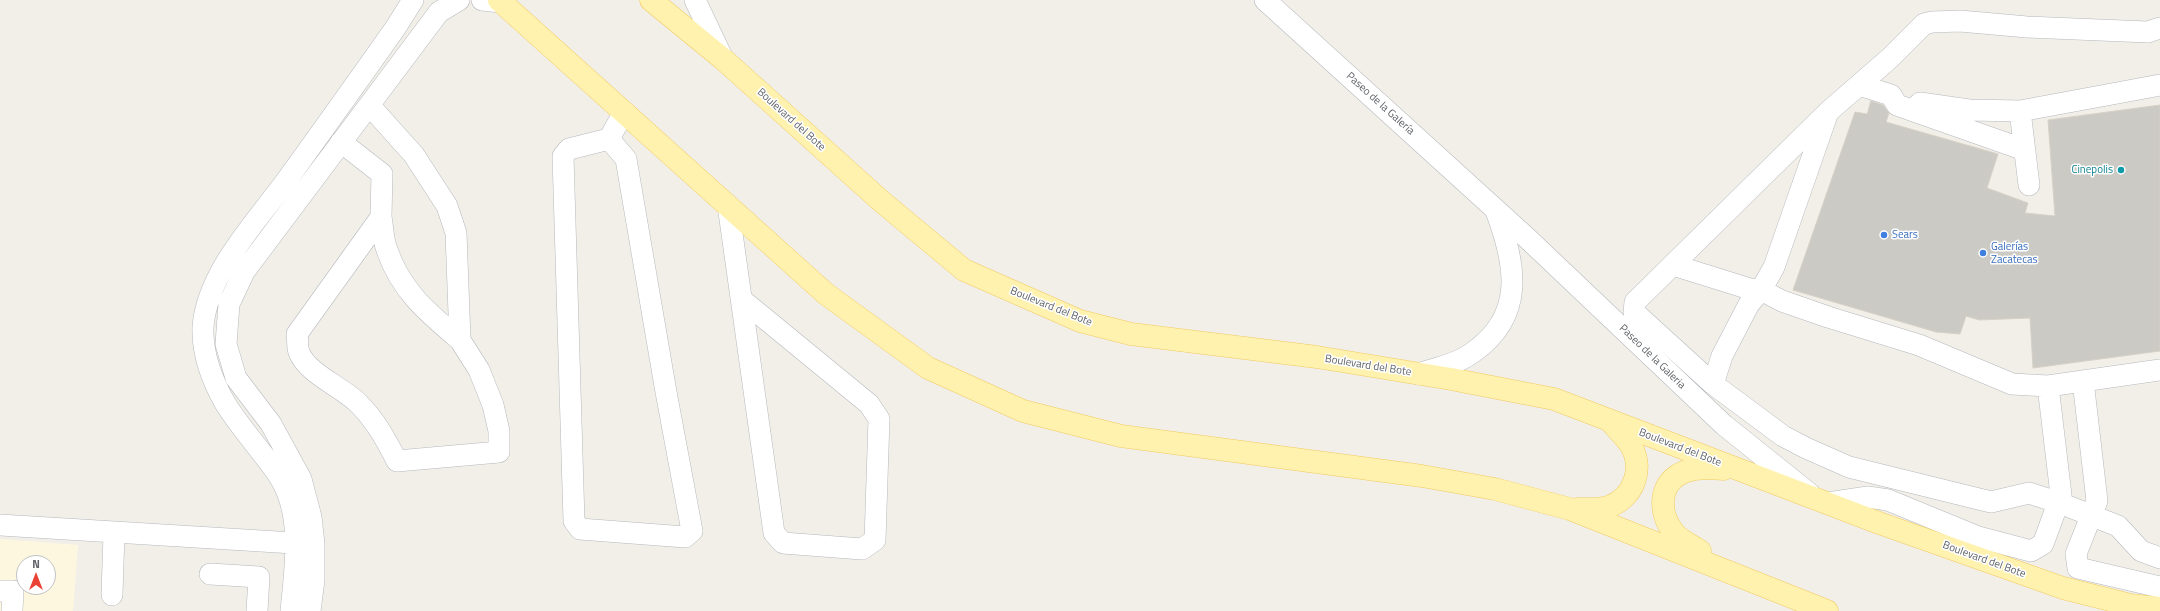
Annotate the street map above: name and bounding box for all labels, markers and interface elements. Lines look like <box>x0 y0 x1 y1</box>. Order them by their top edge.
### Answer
street label: Paseo de la Galería <box>1343 70 1417 138</box>
street label: Boulevard del Bote <box>754 86 828 154</box>
place label: Cinepolis <box>2071 163 2113 177</box>
marker: Cinepolis <box>2116 165 2126 175</box>
place label: Sears <box>1892 228 1918 242</box>
marker: Sears <box>1879 230 1889 240</box>
place label: Galerías Zacatecas <box>1991 240 2038 266</box>
marker: Galerías Zacatecas <box>1978 248 1988 258</box>
street label: Boulevard del Bote <box>1008 285 1094 329</box>
street label: Paseo de la Galeria <box>1616 322 1688 392</box>
street label: Boulevard del Bote <box>1324 353 1412 379</box>
street label: Boulevard del Bote <box>1637 426 1723 470</box>
street label: Boulevard del Bote <box>1941 539 2027 581</box>
north arrow <box>16 555 56 595</box>
text: N <box>32 556 40 572</box>

